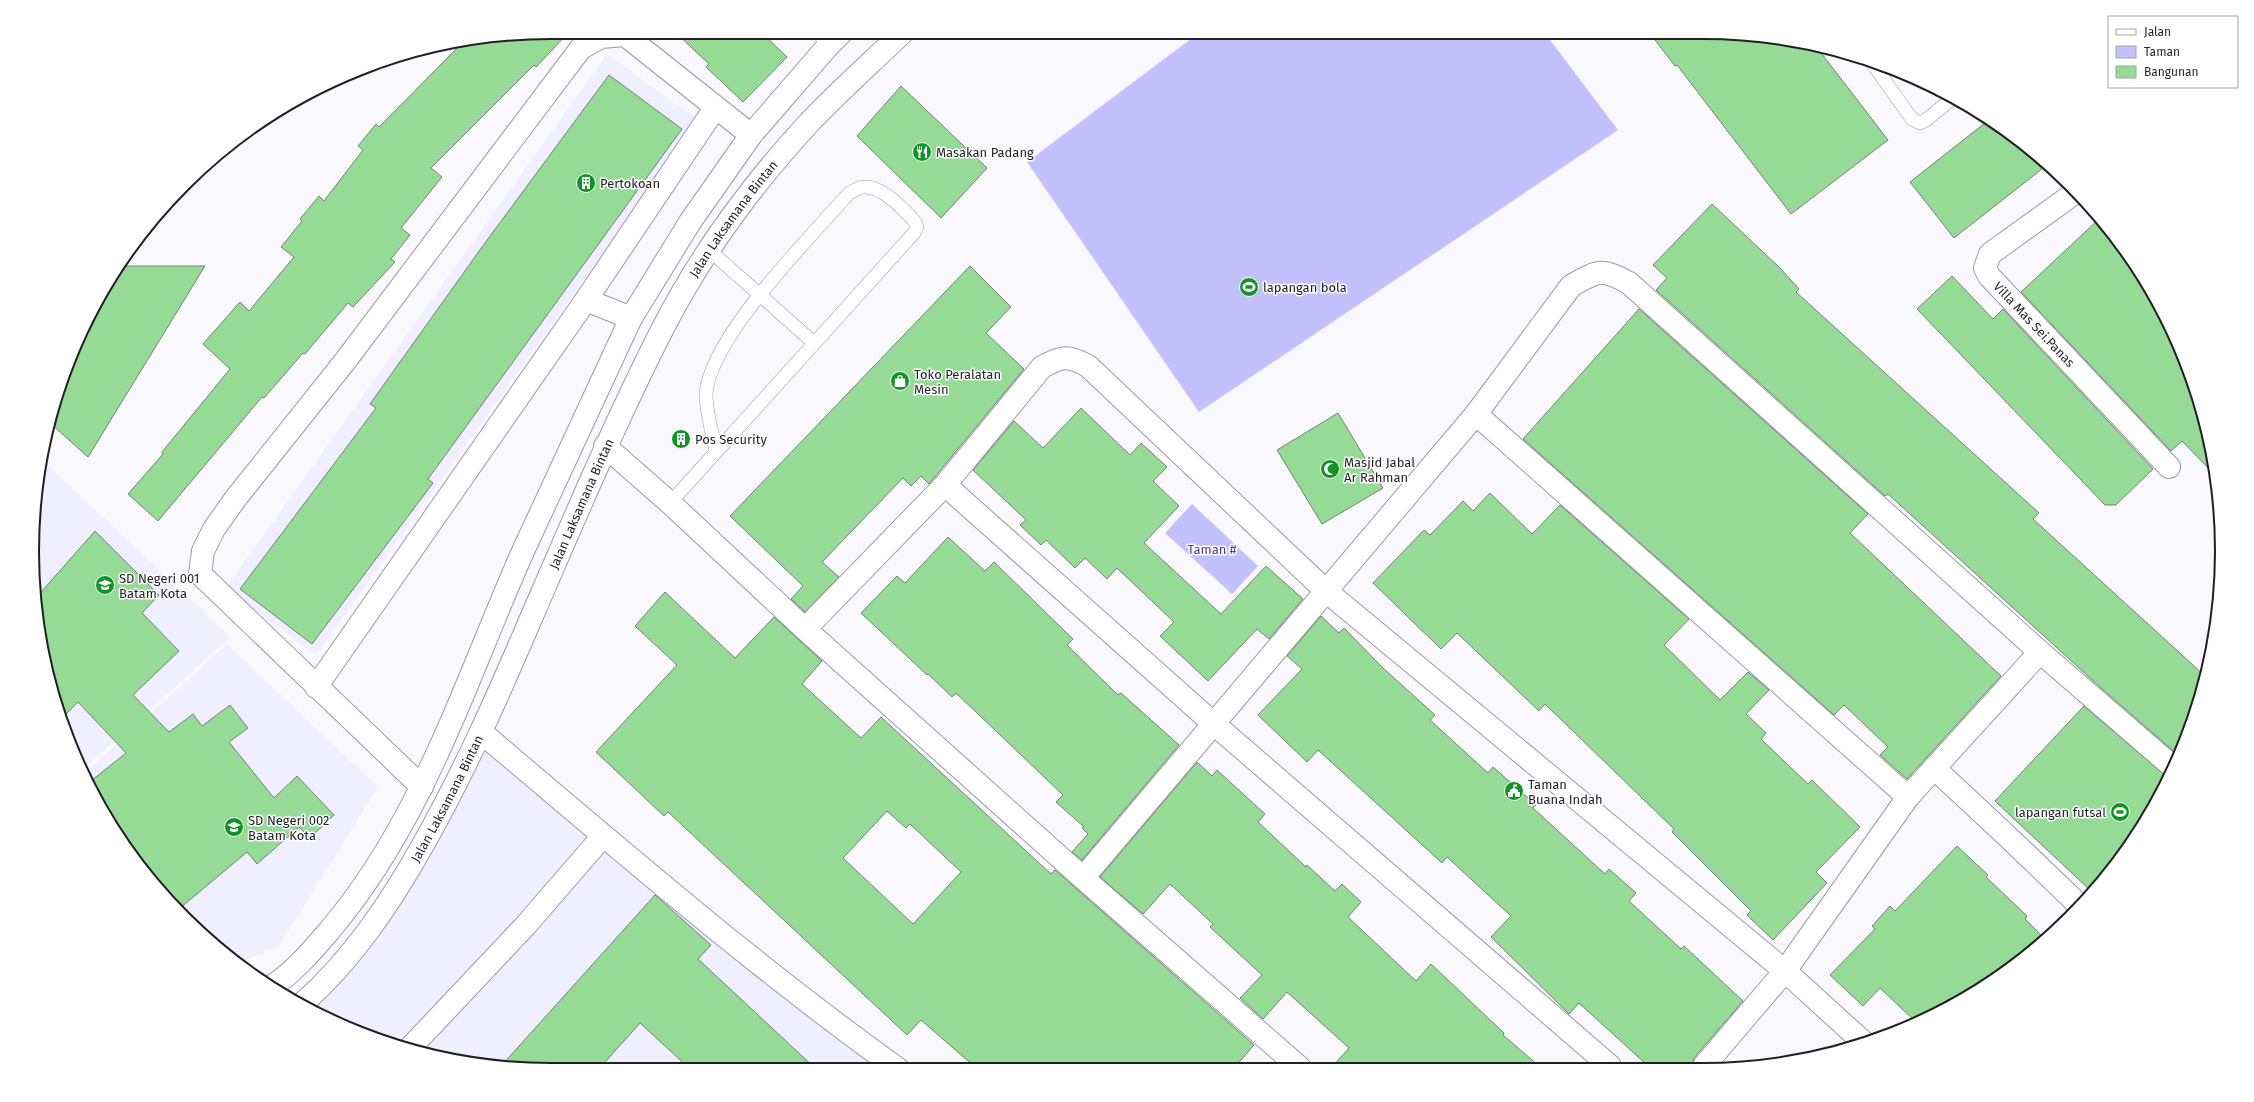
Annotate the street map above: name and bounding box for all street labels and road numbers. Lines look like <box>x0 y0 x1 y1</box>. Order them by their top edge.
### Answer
street label: Jalan Laksamana Bintan <box>686 157 780 280</box>
street label: Villa Mas Sei.Panas <box>1991 279 2078 370</box>
street label: Jalan Laksamana Bintan <box>546 436 616 571</box>
street label: Jalan Laksamana Bintan <box>407 733 486 864</box>

